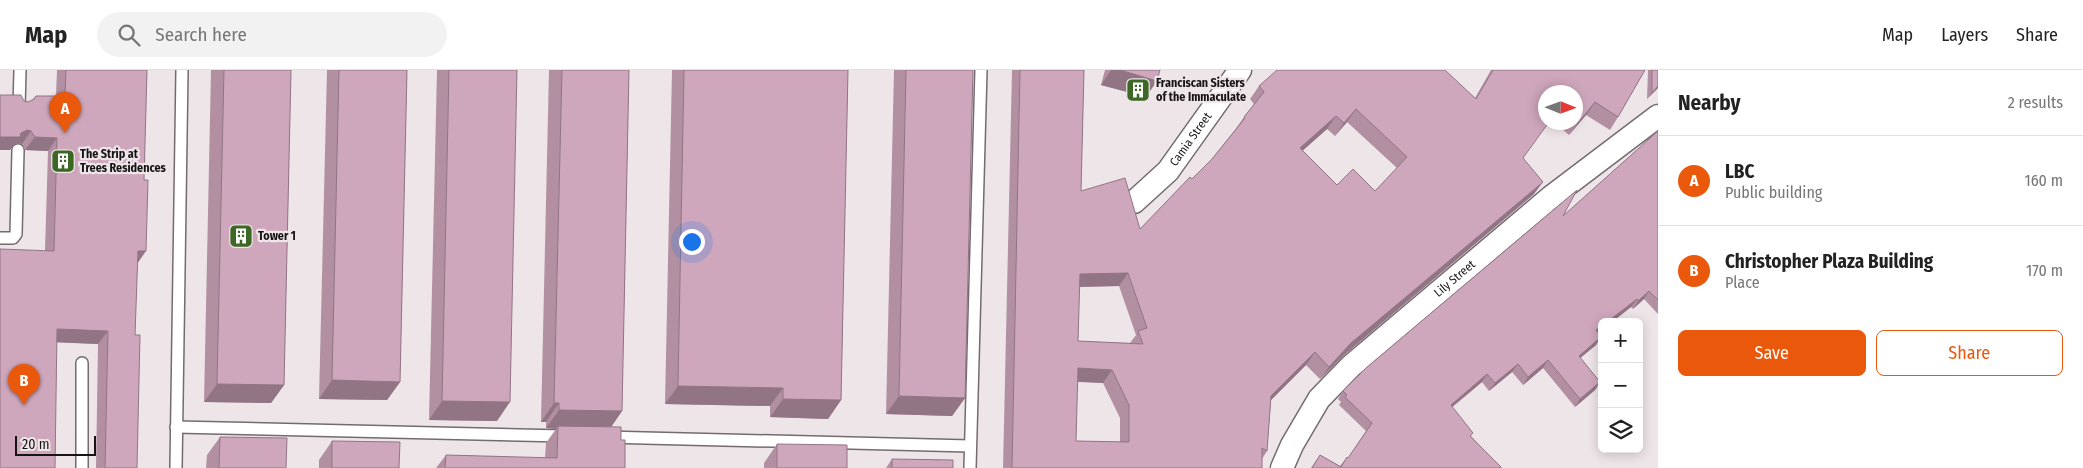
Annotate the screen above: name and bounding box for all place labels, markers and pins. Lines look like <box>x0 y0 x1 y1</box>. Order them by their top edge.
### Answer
place label: Franciscan Sisters of the Immaculate <box>1156 76 1246 104</box>
building icon: Franciscan Sisters of the Immaculate <box>1125 77 1151 103</box>
pin: A <box>49 92 81 133</box>
place label: The Strip at Trees Residences <box>80 147 166 175</box>
building icon: The Strip at Trees Residences <box>50 148 76 174</box>
building icon: Tower 1 <box>228 223 254 249</box>
place label: Tower 1 <box>258 229 296 243</box>
pin: B <box>8 364 40 405</box>

